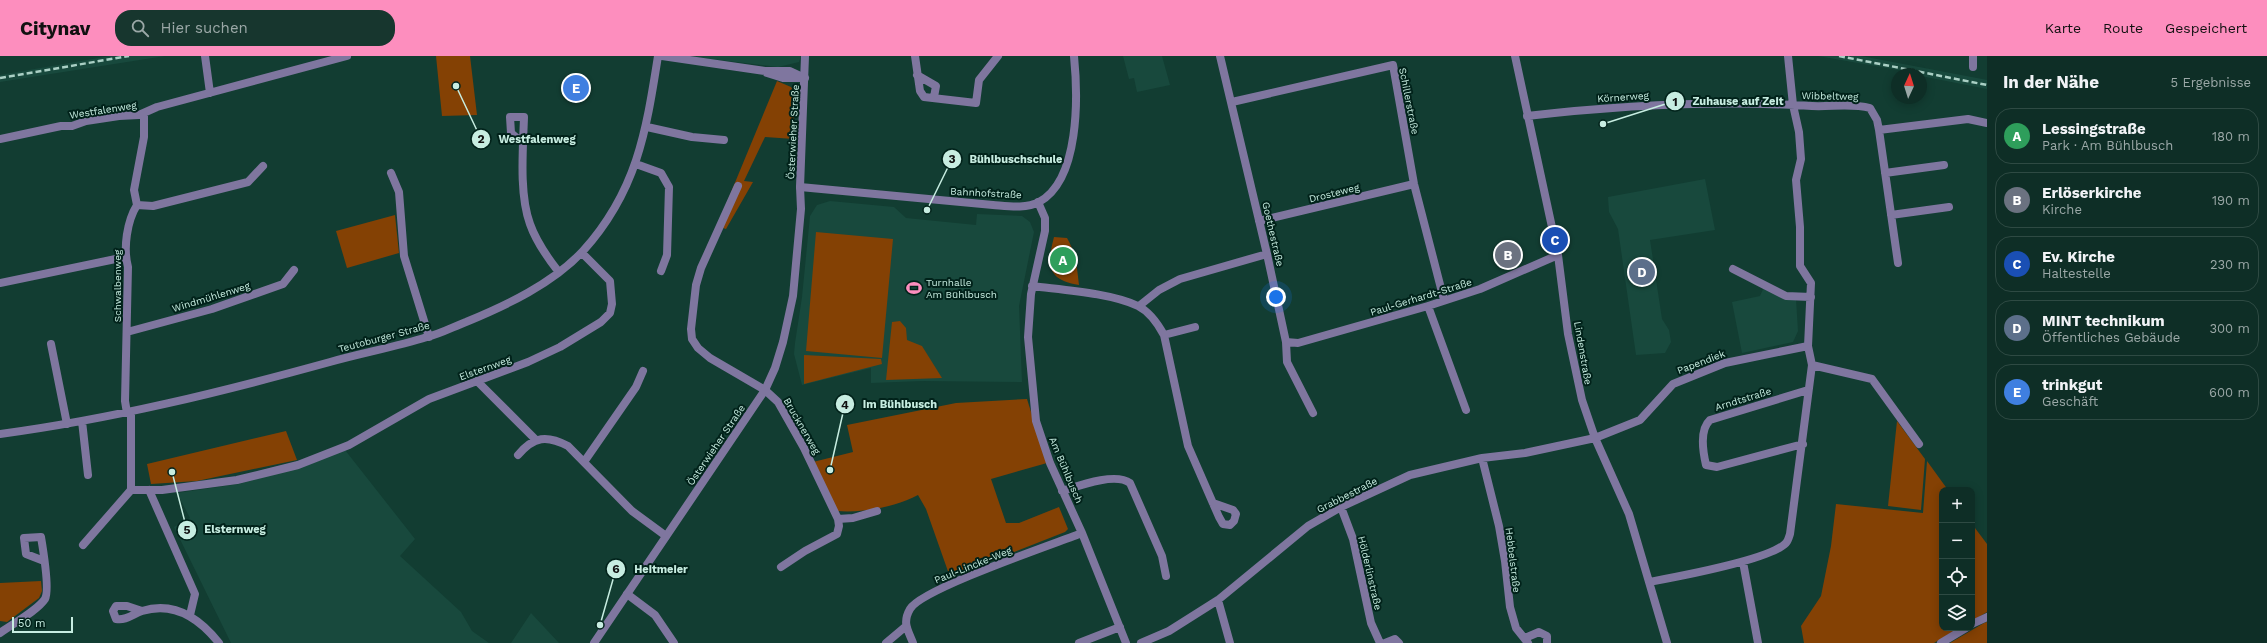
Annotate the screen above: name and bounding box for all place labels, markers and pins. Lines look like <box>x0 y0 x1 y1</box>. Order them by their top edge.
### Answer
pin: E <box>563 73 589 103</box>
callout: Zuhause auf Zeit <box>1665 90 1792 113</box>
callout: Westfalenweg <box>471 128 584 151</box>
callout: Bühlbuschschule <box>942 147 1071 170</box>
pin: C <box>1542 225 1568 255</box>
pin: B <box>1495 240 1521 270</box>
pin: A <box>1050 245 1076 275</box>
pin: D <box>1629 257 1655 287</box>
place label: Turnhalle Am Bühlbusch <box>926 277 997 300</box>
sports icon: Turnhalle Am Bühlbusch <box>905 279 923 297</box>
callout: Im Bühlbusch <box>835 393 946 416</box>
callout: Elsternweg <box>177 518 274 541</box>
callout: Heitmeier <box>606 558 696 581</box>

